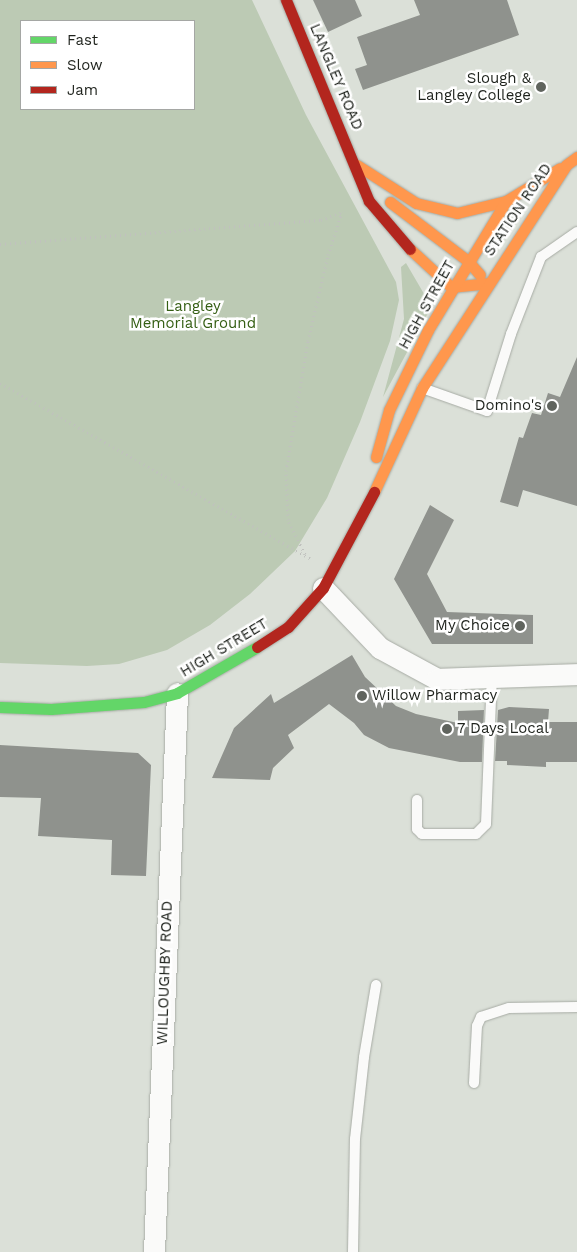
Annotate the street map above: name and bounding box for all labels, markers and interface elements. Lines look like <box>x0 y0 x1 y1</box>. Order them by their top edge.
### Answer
legend <box>20 20 195 110</box>
street label: LANGLEY ROAD <box>305 21 367 133</box>
text: Fast <box>67 31 98 49</box>
text: Slow <box>67 56 103 74</box>
place label: Slough & Langley College <box>417 69 531 104</box>
text: Jam <box>67 81 98 99</box>
marker: Slough & Langley College <box>535 81 547 93</box>
street label: STATION ROAD <box>480 160 556 260</box>
street label: HIGH STREET <box>395 257 459 353</box>
park label: Langley Memorial Ground <box>130 297 256 332</box>
place label: Domino's <box>475 397 542 415</box>
marker: Domino's <box>546 400 558 412</box>
street label: HIGH STREET <box>177 615 271 681</box>
place label: My Choice <box>435 617 510 635</box>
marker: My Choice <box>514 620 526 632</box>
place label: Willow Pharmacy <box>372 687 498 705</box>
marker: Willow Pharmacy <box>356 690 368 702</box>
place label: 7 Days Local <box>457 720 549 738</box>
marker: 7 Days Local <box>441 723 453 735</box>
street label: WILLOUGHBY ROAD <box>153 900 177 1046</box>

